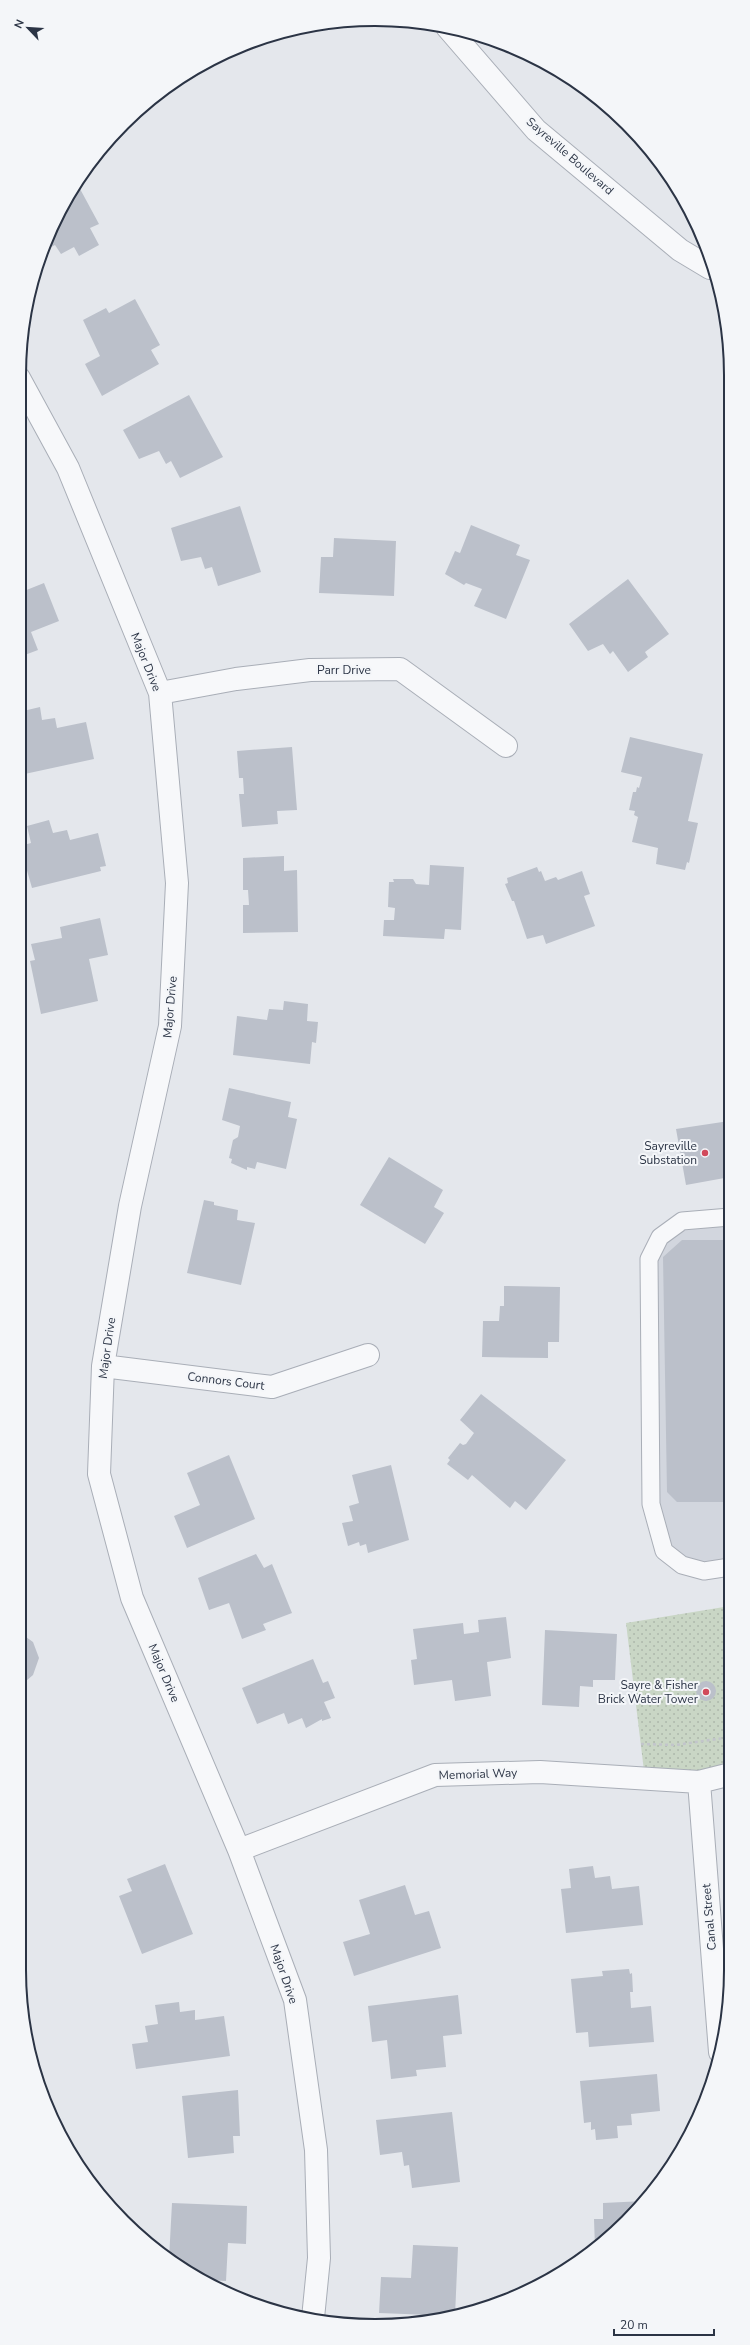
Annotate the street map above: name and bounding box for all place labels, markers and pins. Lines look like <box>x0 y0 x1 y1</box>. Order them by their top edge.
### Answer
place label: Sayreville Substation <box>639 1138 697 1168</box>
marker: Sayreville Substation <box>700 1148 710 1158</box>
place label: Sayre & Fisher Brick Water Tower <box>598 1677 699 1707</box>
marker: Sayre & Fisher Brick Water Tower <box>701 1687 711 1697</box>

